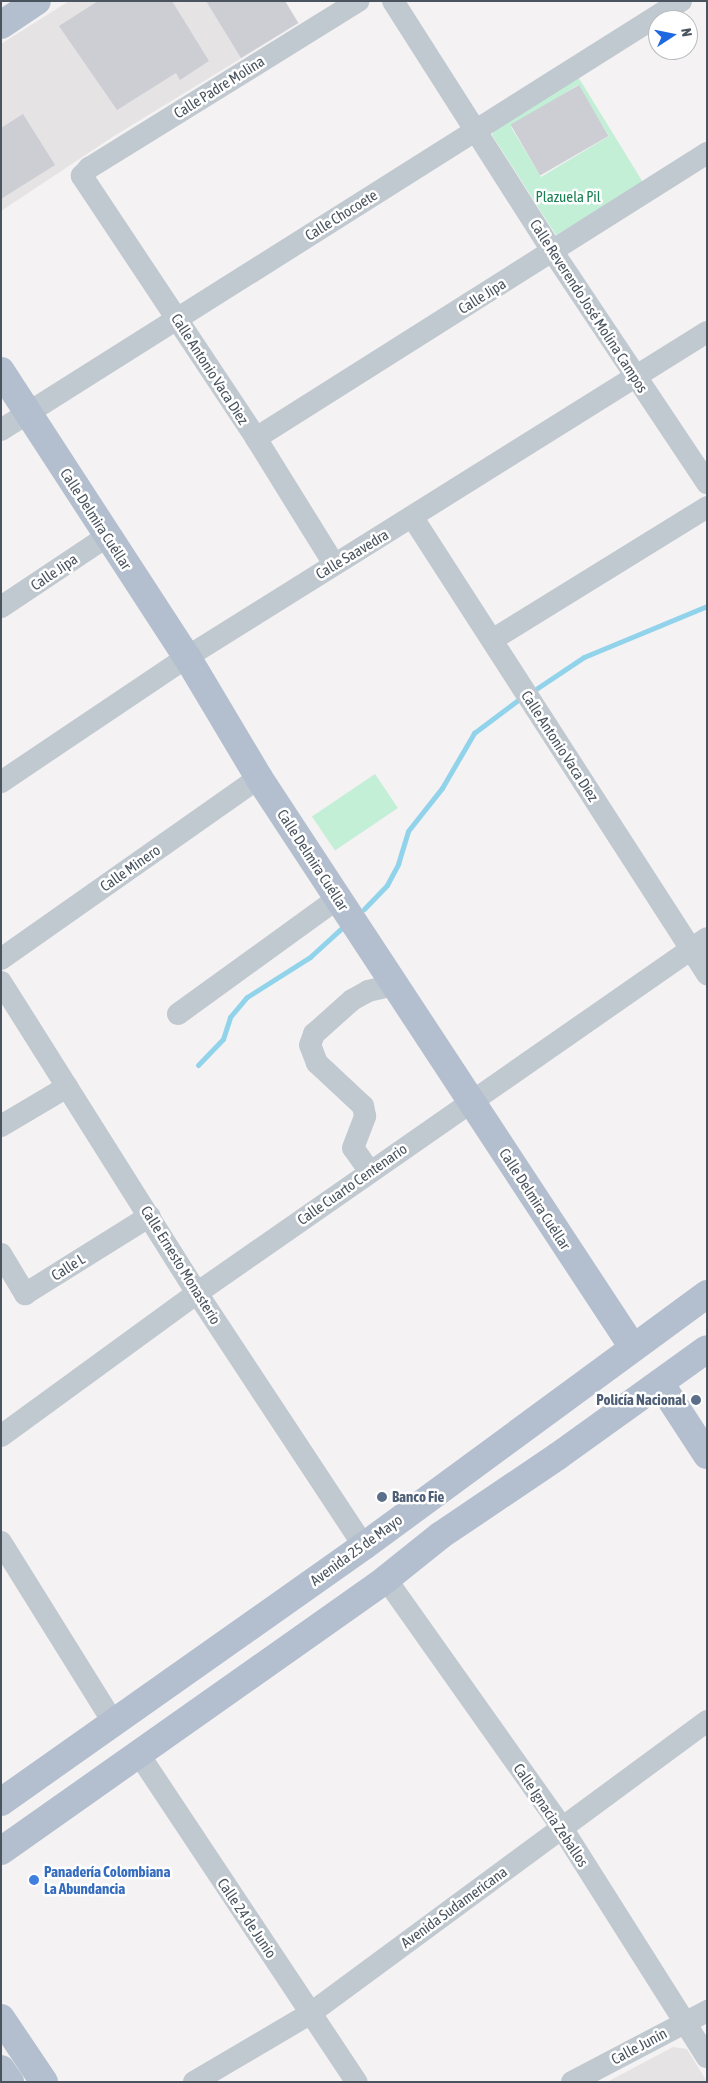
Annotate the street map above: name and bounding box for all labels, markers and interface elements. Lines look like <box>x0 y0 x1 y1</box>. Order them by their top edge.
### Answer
north arrow <box>648 10 698 60</box>
text: N <box>678 27 695 38</box>
street label: Calle Padre Molina <box>170 52 268 122</box>
street label: Calle Chocoete <box>302 186 380 244</box>
park label: Plazuela Pil <box>535 188 601 206</box>
street label: Calle Reverendo José Molina Campos <box>526 216 652 396</box>
street label: Calle Jipa <box>455 274 509 318</box>
street label: Calle Antonio Vaca Diez <box>167 310 253 428</box>
street label: Calle Delmira Cuéllar <box>57 465 135 573</box>
street label: Calle Saavedra <box>312 525 392 583</box>
street label: Calle Jipa <box>27 550 81 594</box>
street label: Calle Antonio Vaca Diez <box>517 687 603 805</box>
street label: Calle Delmira Cuéllar <box>274 806 352 914</box>
street label: Calle Minero <box>96 841 164 895</box>
street label: Calle Cuarto Centenario <box>294 1139 410 1229</box>
street label: Calle Delmira Cuéllar <box>496 1145 574 1253</box>
street label: Calle Ernesto Monasterio <box>137 1202 225 1328</box>
street label: Calle L <box>48 1250 88 1284</box>
place label: Policía Nacional <box>596 1391 686 1409</box>
marker: Policía Nacional <box>690 1394 702 1406</box>
place label: Banco Fie <box>392 1488 444 1506</box>
marker: Banco Fie <box>376 1491 388 1503</box>
street label: Avenida 25 de Mayo <box>307 1511 405 1589</box>
street label: Calle Ignacia Zeballos <box>510 1760 592 1870</box>
place label: Panadería Colombiana La Abundancia <box>44 1862 170 1897</box>
street label: Avenida Sudamericana <box>397 1862 511 1952</box>
marker: Panadería Colombiana La Abundancia <box>28 1874 40 1886</box>
street label: Calle 24 de Junio <box>214 1875 280 1961</box>
street label: Calle Junín <box>608 2024 670 2068</box>

